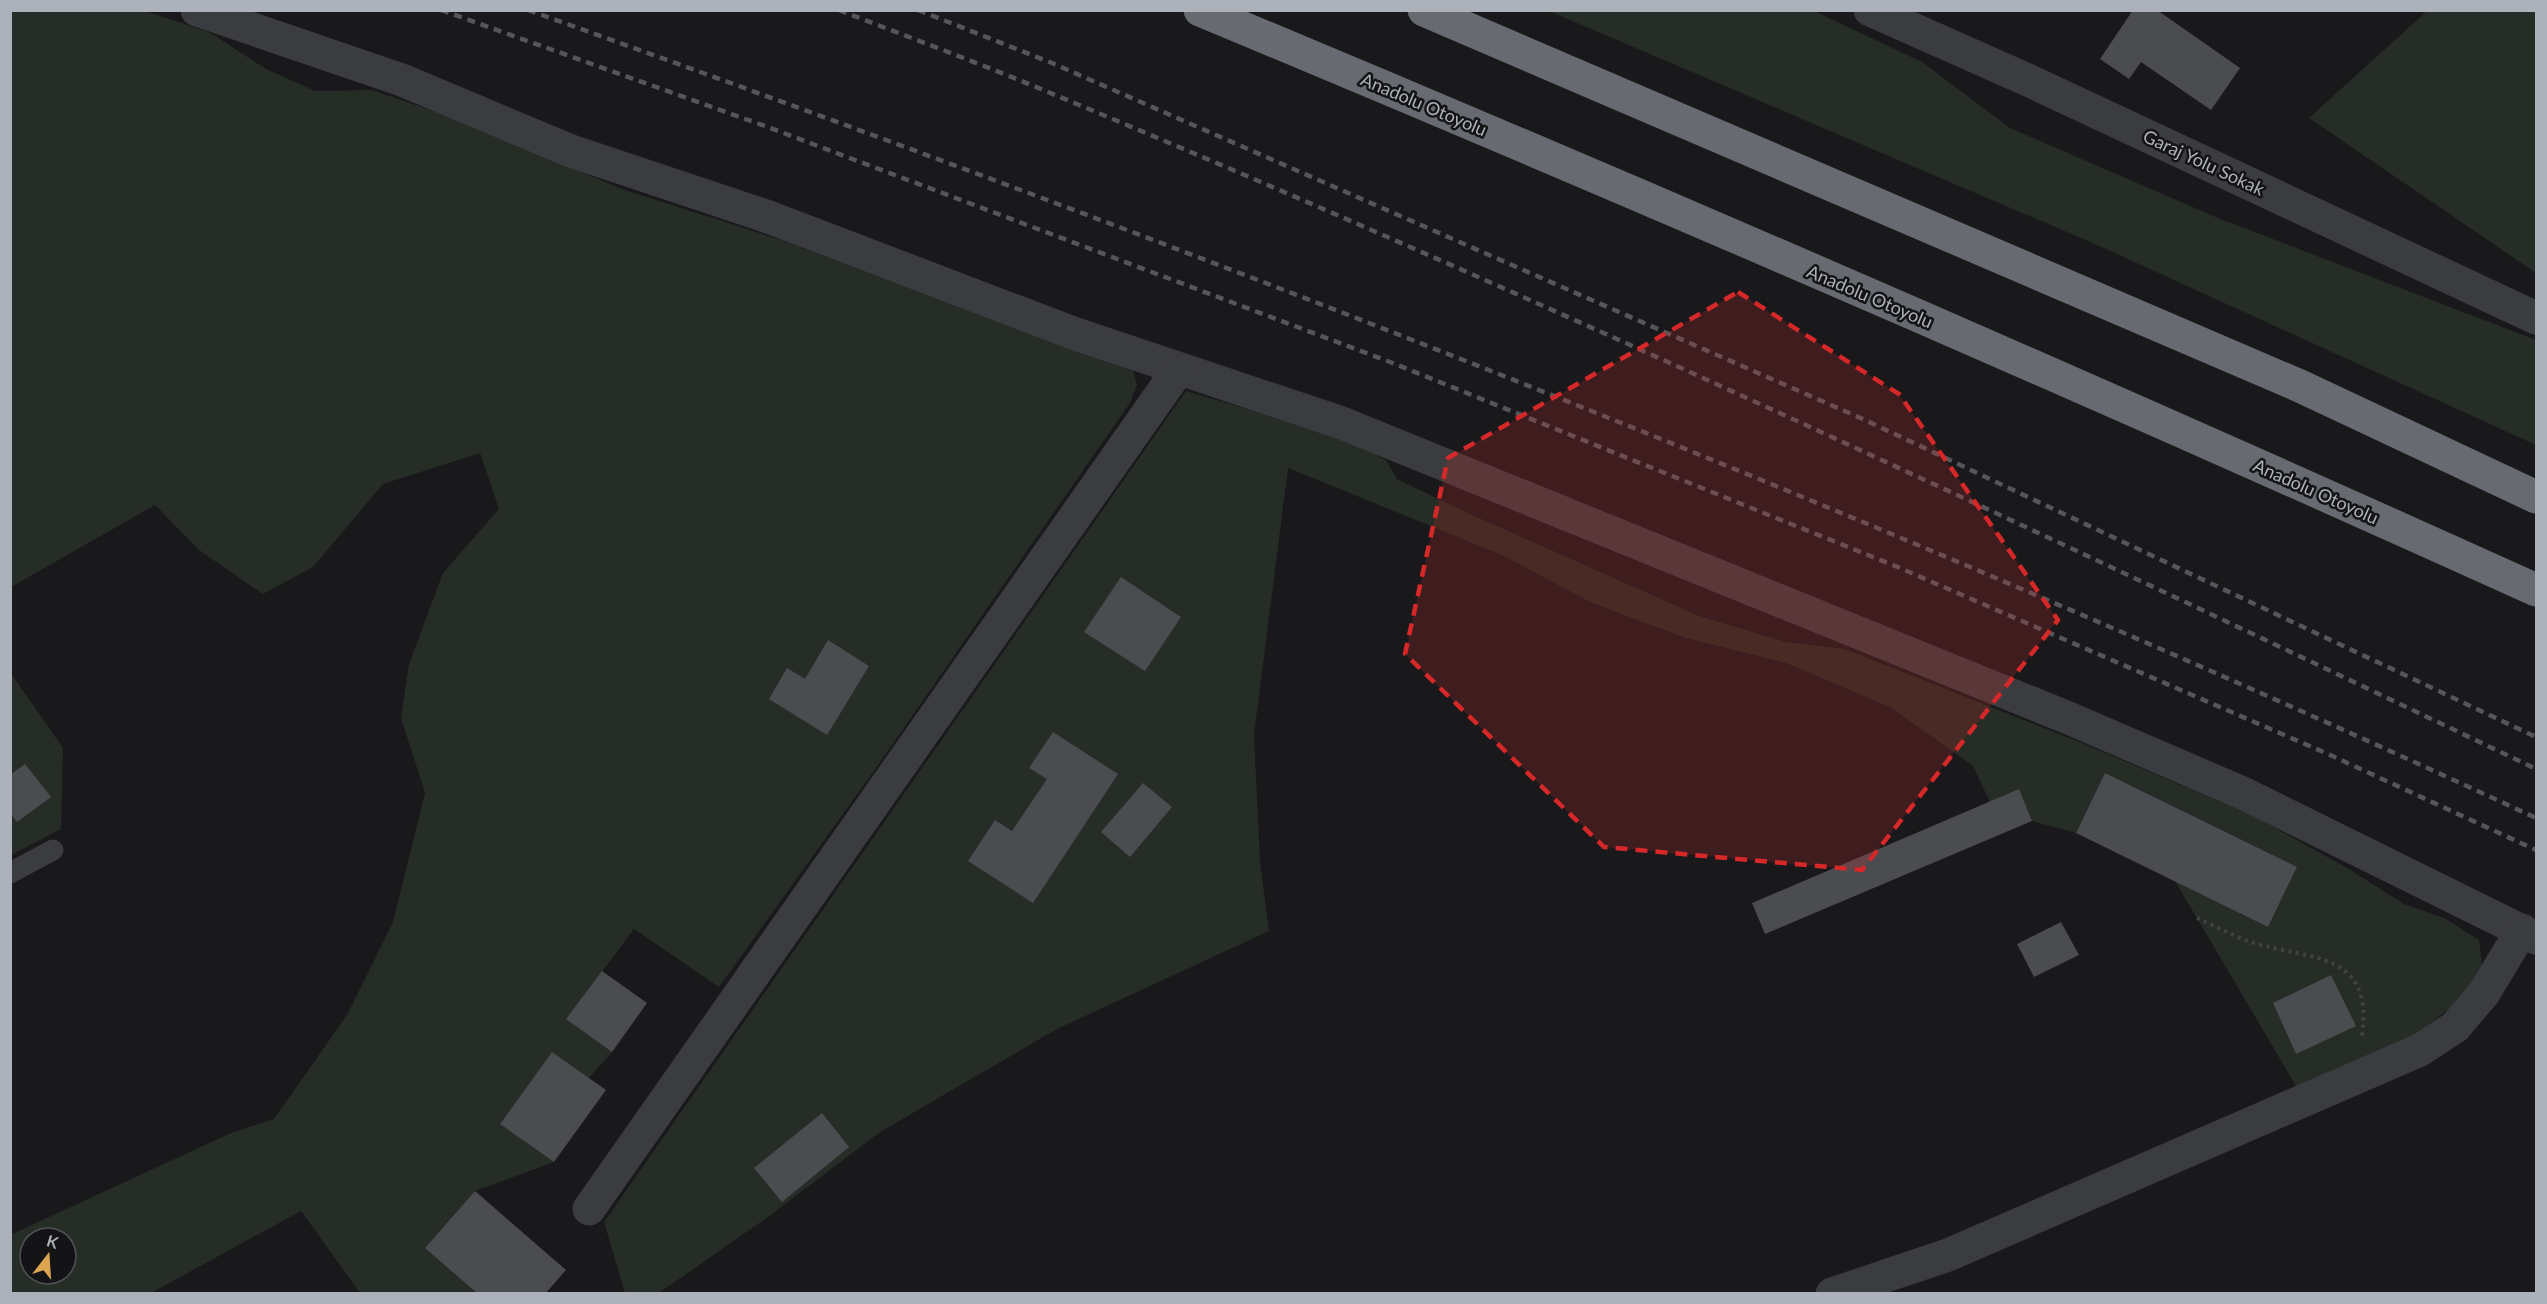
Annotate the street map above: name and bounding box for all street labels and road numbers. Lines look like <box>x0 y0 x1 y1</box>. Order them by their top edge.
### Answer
street label: Anadolu Otoyolu <box>1358 68 1490 140</box>
street label: Garaj Yolu Sokak <box>2140 124 2269 200</box>
street label: Anadolu Otoyolu <box>1804 260 1936 332</box>
street label: Anadolu Otoyolu <box>2250 454 2382 528</box>

